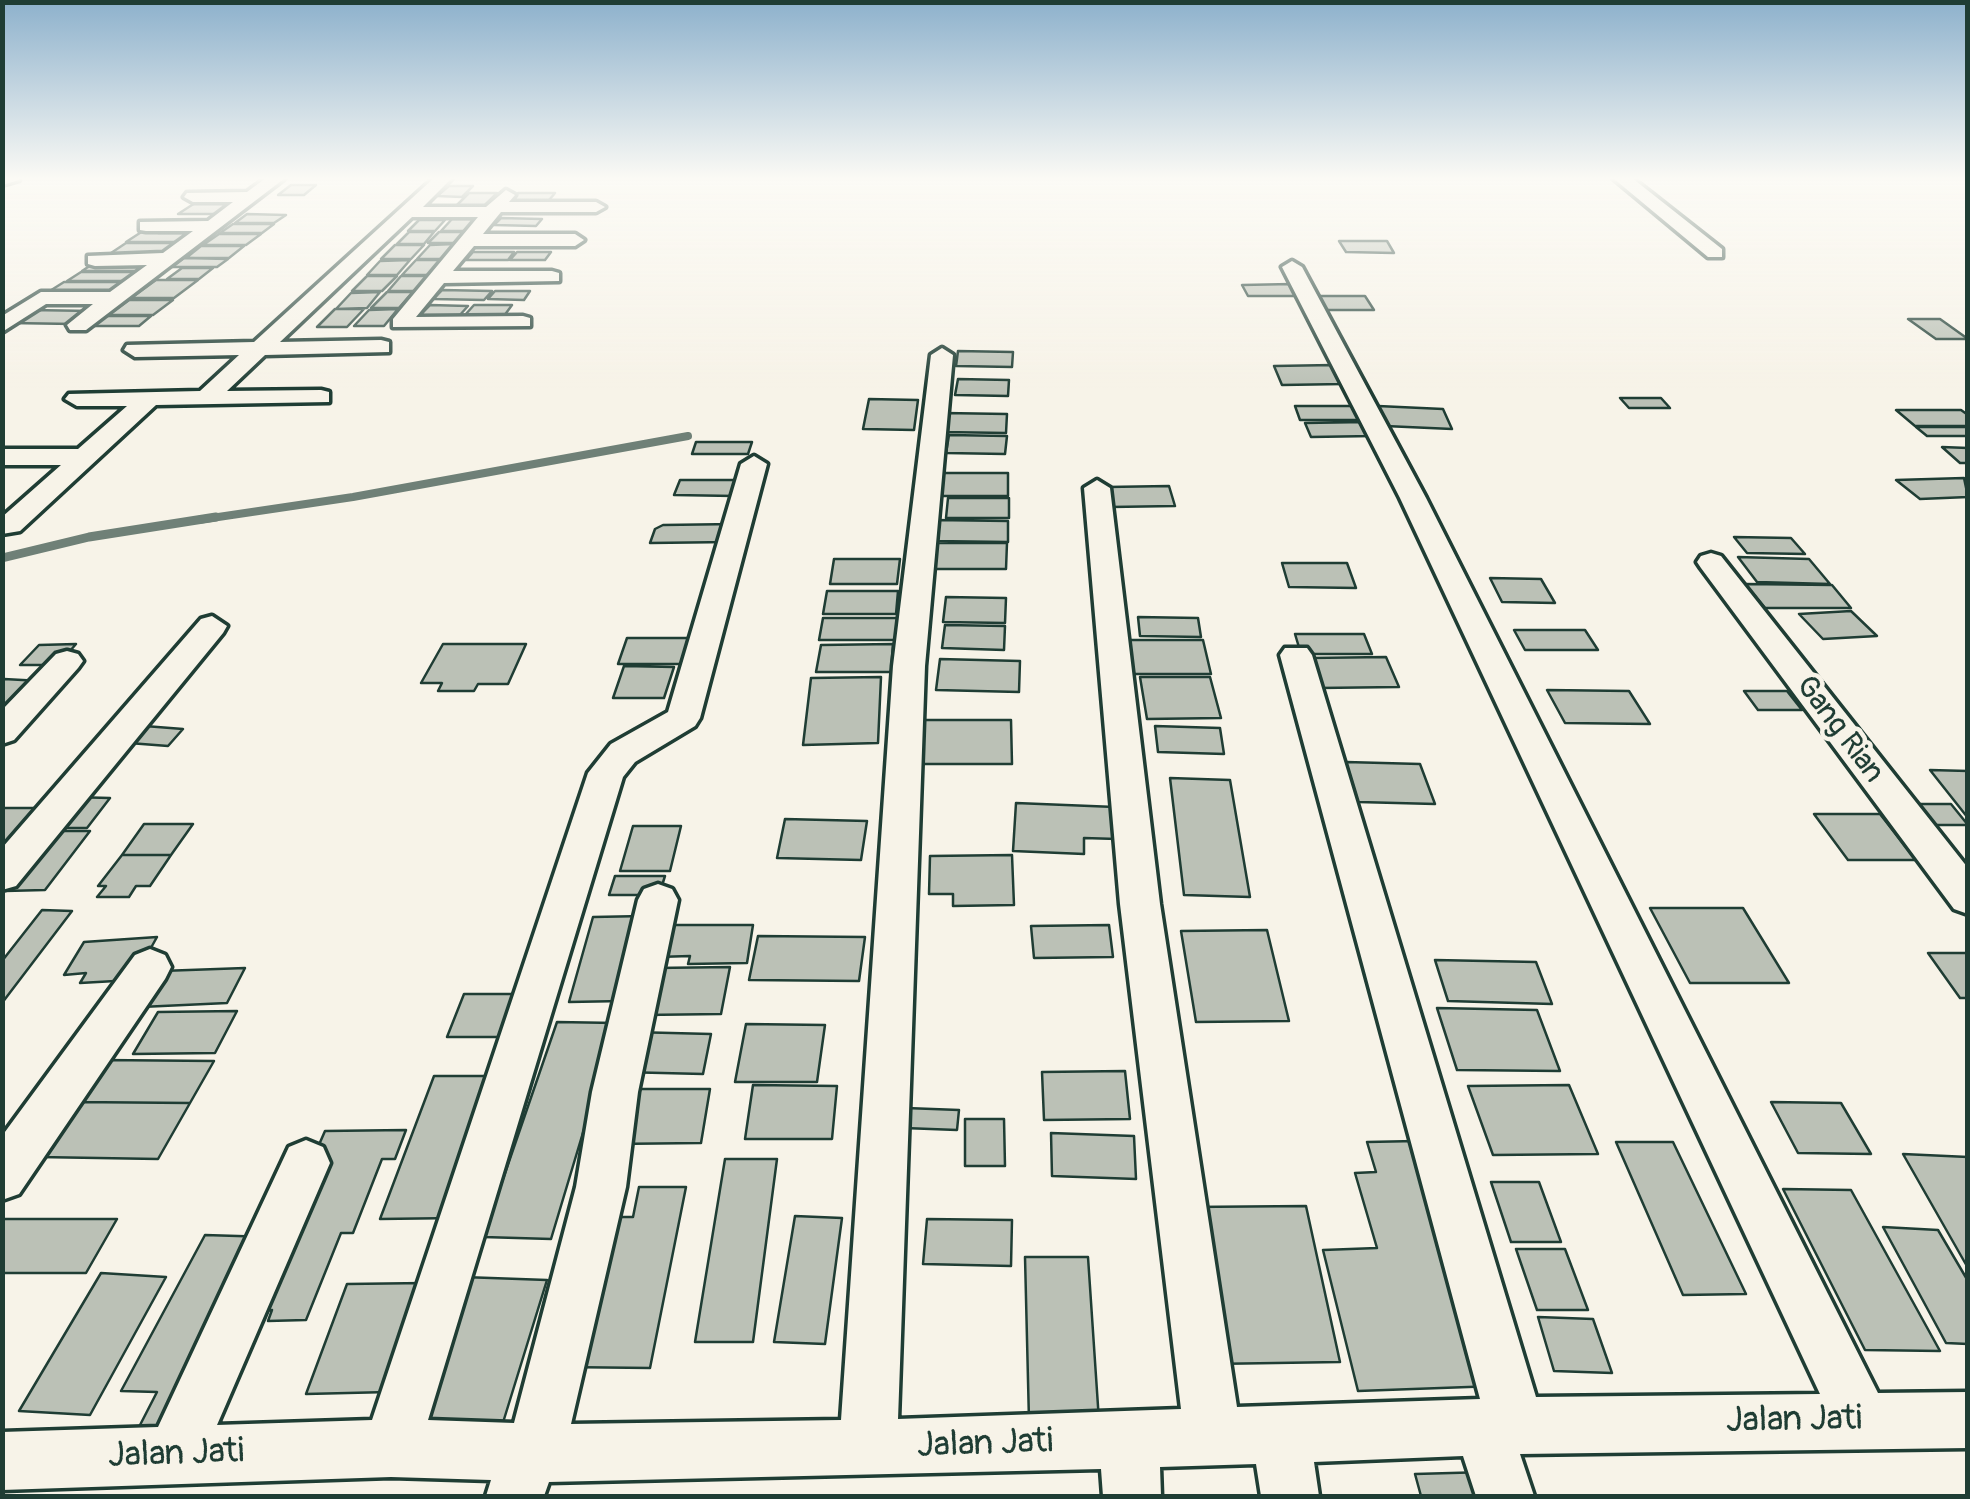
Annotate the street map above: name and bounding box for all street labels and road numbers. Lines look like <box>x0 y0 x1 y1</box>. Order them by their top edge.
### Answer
street label: Gang Rian <box>1787 670 1891 790</box>
street label: Jalan Jati <box>1725 1399 1863 1443</box>
street label: Jalan Jati <box>916 1422 1054 1468</box>
street label: Jalan Jati <box>107 1432 245 1478</box>

